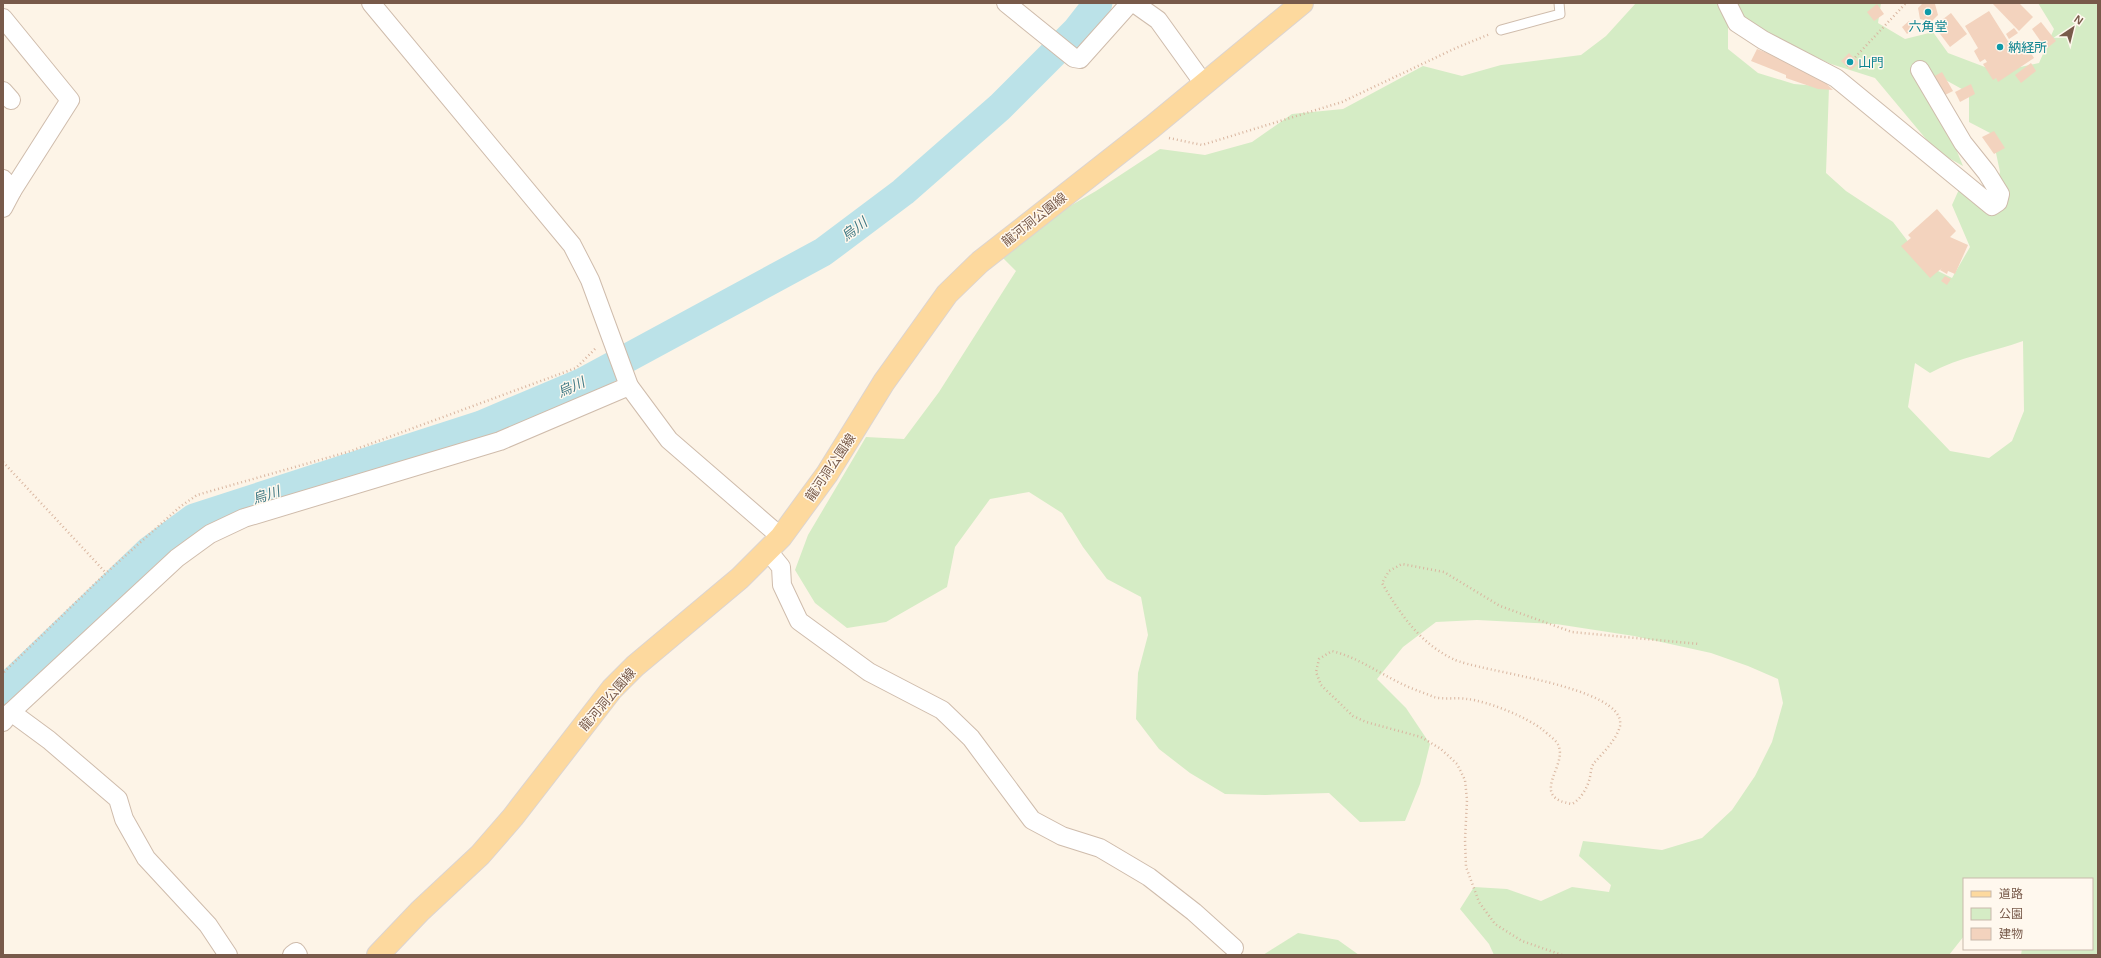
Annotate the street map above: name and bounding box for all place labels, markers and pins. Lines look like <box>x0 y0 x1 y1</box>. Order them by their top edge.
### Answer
marker: 六角堂 <box>1923 7 1933 17</box>
place label: 六角堂 <box>1908 19 1948 34</box>
place label: 納経所 <box>2008 40 2047 55</box>
marker: 納経所 <box>1995 42 2005 52</box>
place label: 山門 <box>1858 55 1884 70</box>
marker: 山門 <box>1845 57 1855 67</box>

